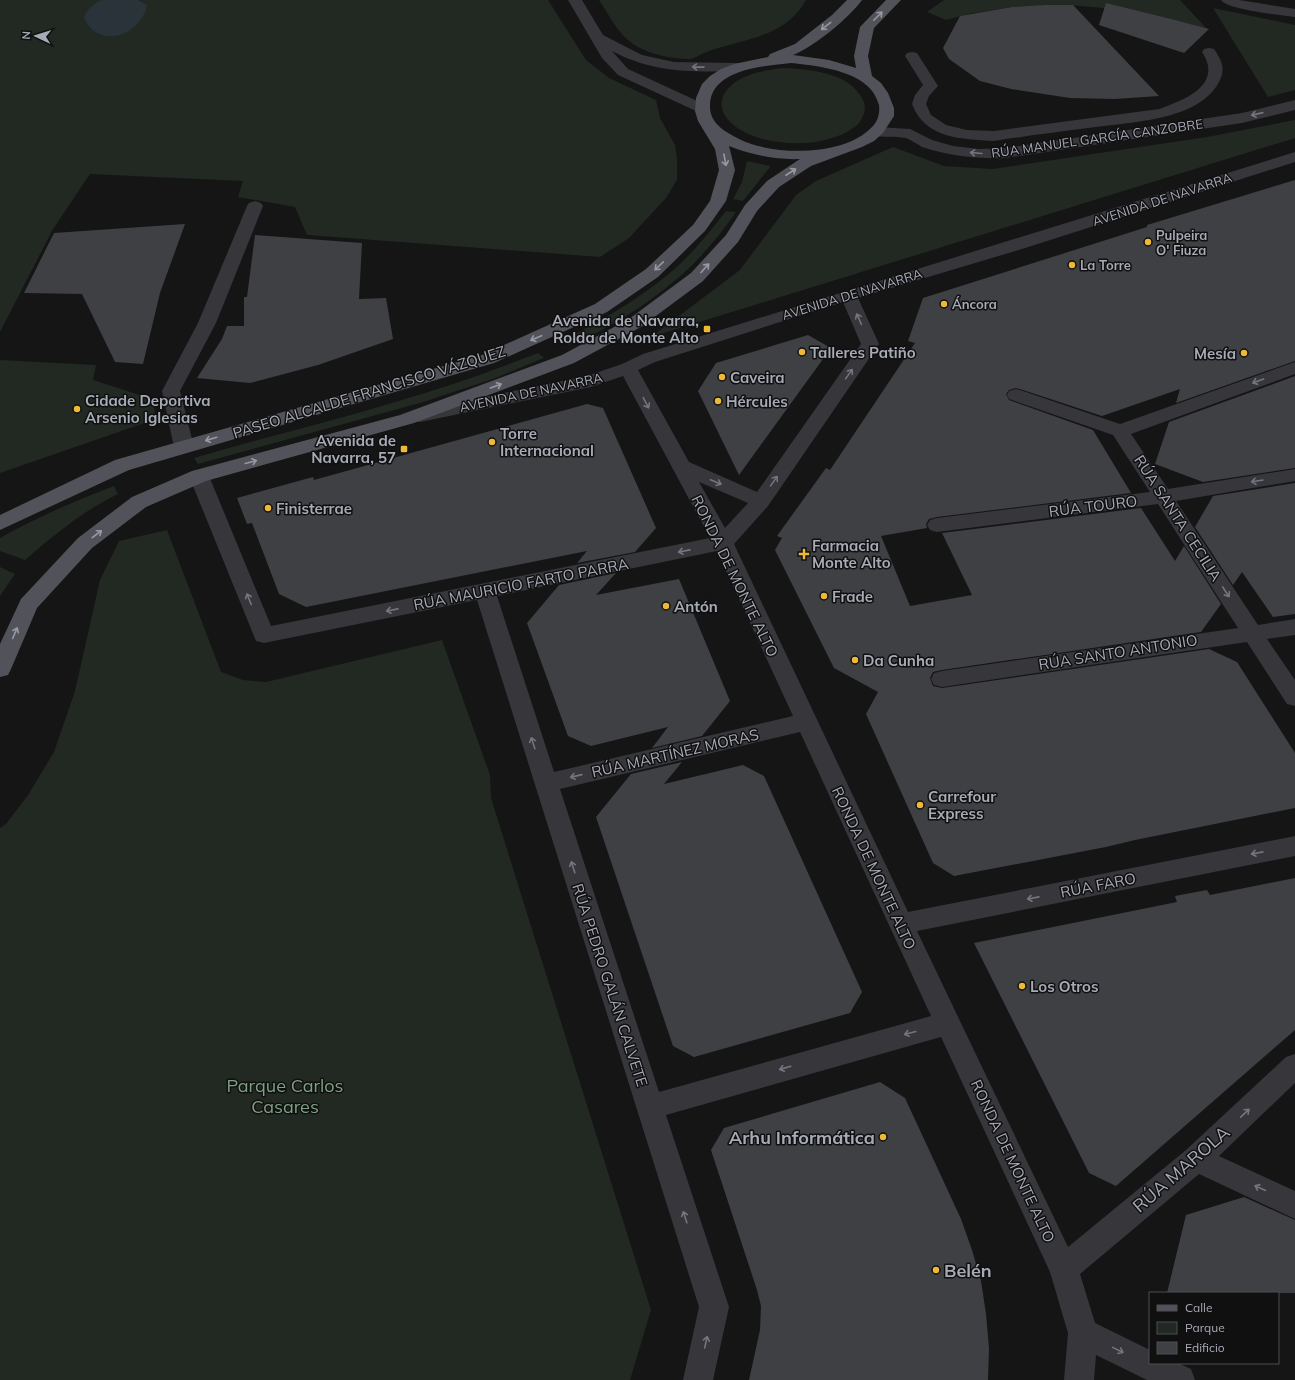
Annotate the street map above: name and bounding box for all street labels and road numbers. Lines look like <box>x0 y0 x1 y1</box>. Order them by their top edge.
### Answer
street label: RÚA MANUEL GARCÍA CANZOBRE <box>990 115 1204 161</box>
street label: AVENIDA DE NAVARRA <box>1090 169 1234 229</box>
street label: AVENIDA DE NAVARRA <box>780 265 924 323</box>
street label: PASEO ALCALDE FRANCISCO VÁZQUEZ <box>230 341 508 443</box>
street label: AVENIDA DE NAVARRA <box>458 369 604 415</box>
street label: RÚA SANTA CECILIA <box>1130 451 1226 585</box>
street label: RÚA TOURO <box>1048 491 1138 521</box>
street label: RONDA DE MONTE ALTO <box>688 492 782 660</box>
street label: RÚA MAURICIO FARTO PARRA <box>412 554 630 614</box>
street label: RÚA SANTO ANTONIO <box>1037 630 1199 674</box>
street label: RÚA MARTÍNEZ MORAS <box>590 725 760 781</box>
street label: RONDA DE MONTE ALTO <box>828 783 920 953</box>
street label: RÚA FARO <box>1059 868 1137 902</box>
street label: RÚA PEDRO GALÁN CALVETE <box>568 881 652 1089</box>
street label: RONDA DE MONTE ALTO <box>967 1076 1059 1246</box>
street label: RÚA MAROLA <box>1128 1121 1234 1217</box>

